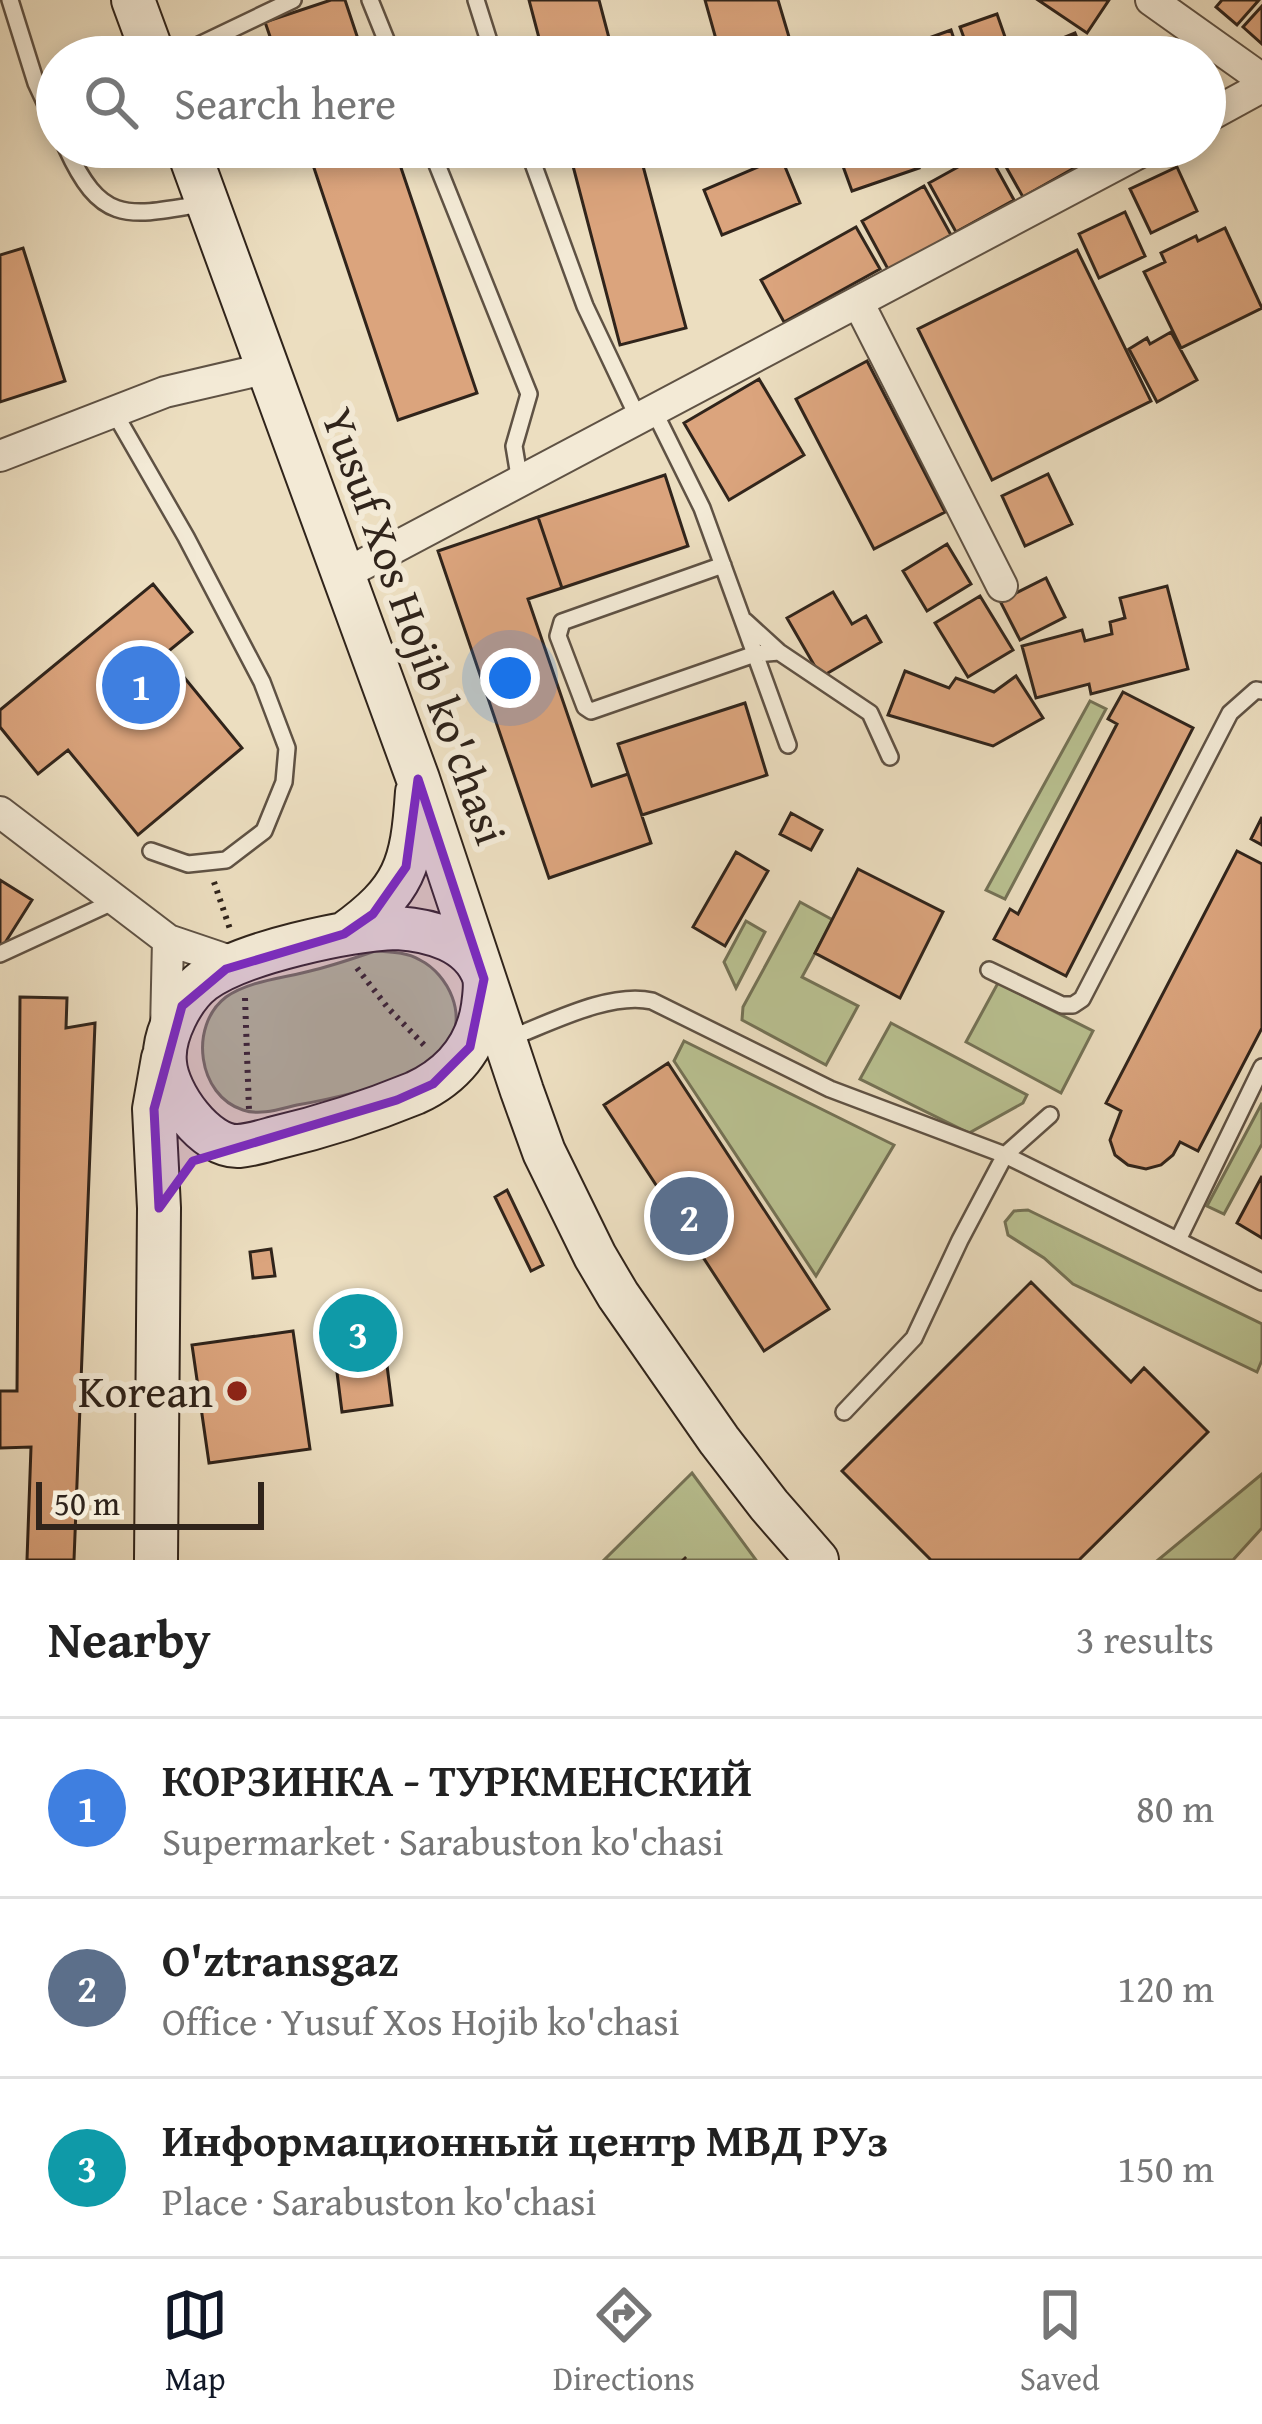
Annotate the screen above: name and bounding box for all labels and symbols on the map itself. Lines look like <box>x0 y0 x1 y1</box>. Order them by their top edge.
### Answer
street label: Yusuf Xos Hojib ko'chasi <box>306 399 525 853</box>
pin: 1 <box>102 640 180 730</box>
your location <box>480 648 540 708</box>
pin: 2 <box>650 1171 728 1261</box>
pin: 3 <box>319 1288 397 1378</box>
place label: Korean <box>78 1358 213 1423</box>
marker: Korean <box>224 1378 250 1404</box>
scale bar <box>36 1476 264 1529</box>

